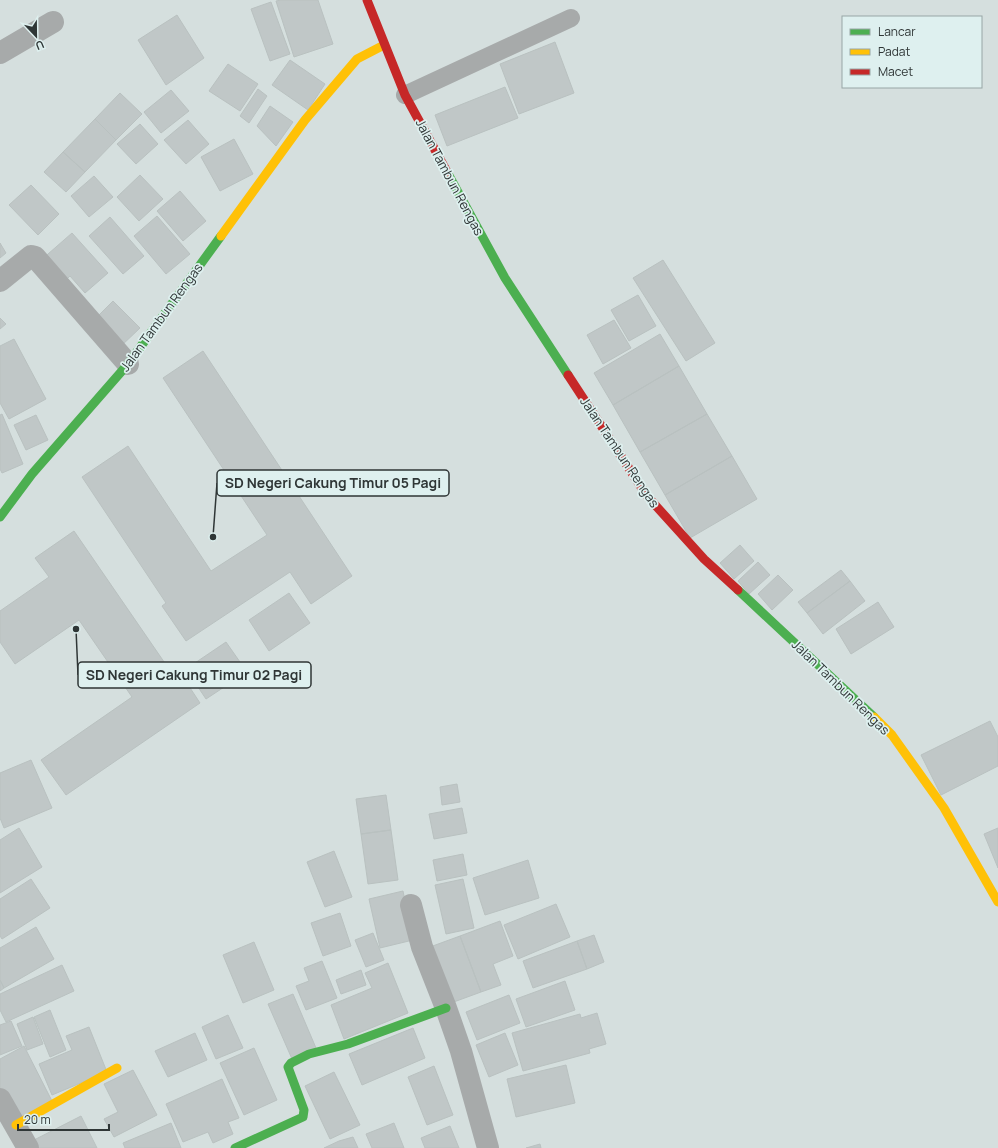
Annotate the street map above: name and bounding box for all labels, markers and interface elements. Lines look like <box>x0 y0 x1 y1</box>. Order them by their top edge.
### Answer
north arrow <box>16 16 56 56</box>
legend <box>842 16 982 88</box>
text: Lancar <box>878 23 916 40</box>
text: U <box>33 37 46 54</box>
text: Padat <box>878 43 910 60</box>
text: Macet <box>878 63 913 80</box>
street label: Jalan Tambun Rengas <box>412 116 488 239</box>
street label: Jalan Tambun Rengas <box>116 259 207 375</box>
street label: Jalan Tambun Rengas <box>576 393 664 511</box>
callout: SD Negeri Cakung Timur 05 Pagi <box>217 470 449 496</box>
text: SD Negeri Cakung Timur 05 Pagi <box>225 473 441 492</box>
street label: Jalan Tambun Rengas <box>788 635 894 739</box>
callout: SD Negeri Cakung Timur 02 Pagi <box>78 662 311 688</box>
text: SD Negeri Cakung Timur 02 Pagi <box>86 665 302 684</box>
scale bar <box>18 1106 109 1132</box>
text: 20 m <box>24 1111 51 1128</box>

